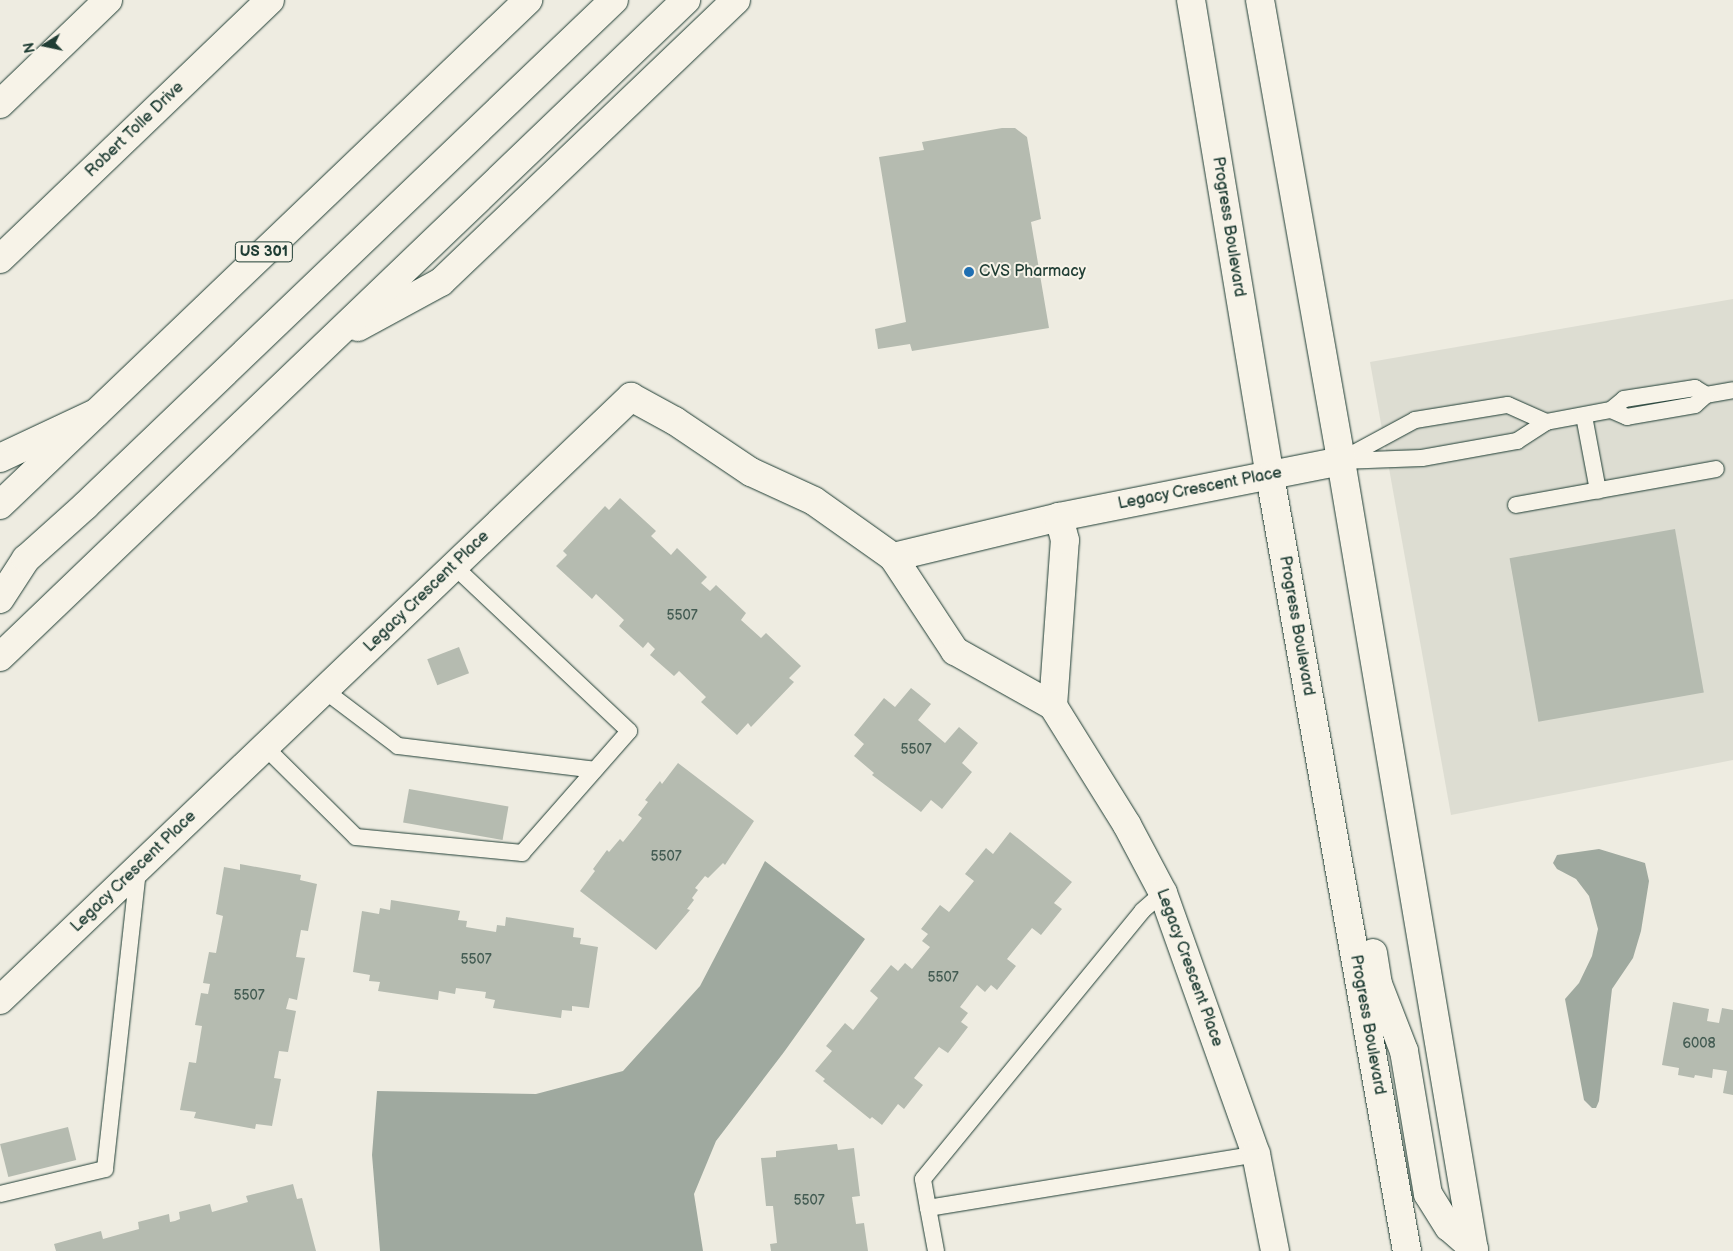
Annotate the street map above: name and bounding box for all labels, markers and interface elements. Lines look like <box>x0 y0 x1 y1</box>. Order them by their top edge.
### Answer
north arrow <box>20 20 70 70</box>
text: N <box>20 41 39 54</box>
street label: Robert Tolle Drive <box>82 78 188 182</box>
street label: Progress Boulevard <box>1207 155 1249 299</box>
road number: US 301 <box>234 240 294 264</box>
place label: CVS Pharmacy <box>979 262 1086 282</box>
marker: CVS Pharmacy <box>963 266 975 278</box>
street label: Legacy Crescent Place <box>1116 464 1284 514</box>
street label: Legacy Crescent Place <box>360 527 494 657</box>
street label: Progress Boulevard <box>1274 555 1318 697</box>
house number: 5507 <box>666 608 698 624</box>
house number: 5507 <box>900 742 932 758</box>
street label: Legacy Crescent Place <box>67 807 201 937</box>
house number: 5507 <box>650 849 682 865</box>
street label: Legacy Crescent Place <box>1151 886 1227 1050</box>
house number: 5507 <box>460 952 492 968</box>
street label: Progress Boulevard <box>1345 954 1389 1096</box>
house number: 5507 <box>927 970 959 986</box>
house number: 5507 <box>233 988 265 1004</box>
house number: 6008 <box>1682 1036 1716 1052</box>
house number: 5507 <box>793 1193 825 1209</box>

